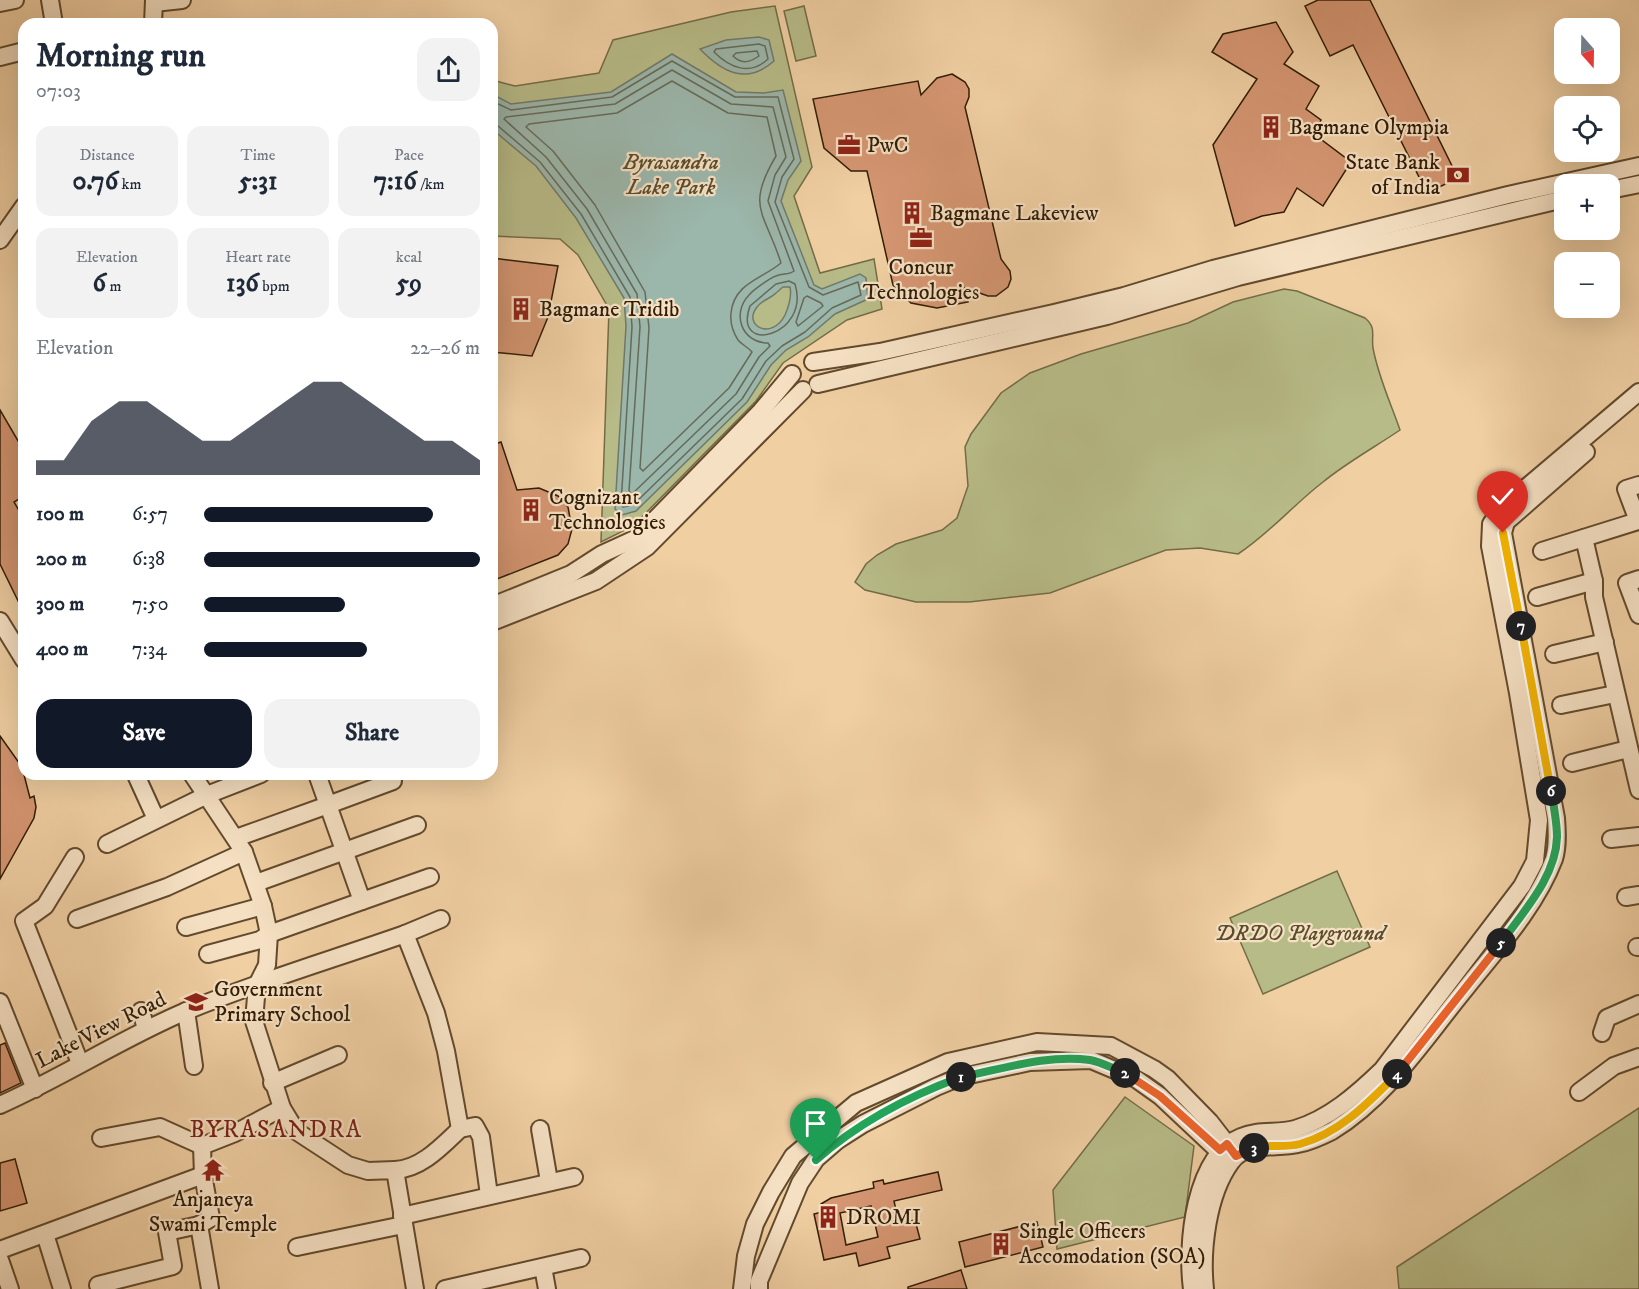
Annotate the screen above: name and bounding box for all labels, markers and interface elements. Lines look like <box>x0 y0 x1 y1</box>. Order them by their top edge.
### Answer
north arrow <box>1554 18 1620 84</box>
map controls <box>1554 18 1620 318</box>
text: Morning run <box>36 36 205 77</box>
button: share <box>417 38 480 101</box>
text: 07:03 <box>36 79 81 104</box>
button: locate <box>1554 96 1620 162</box>
building icon: Bagmane Olympia <box>1258 114 1284 140</box>
place label: Bagmane Olympia <box>1289 114 1450 141</box>
office icon: PwC <box>836 132 862 158</box>
place label: PwC <box>867 132 908 159</box>
text: Distance <box>79 145 135 165</box>
text: Time <box>241 145 275 165</box>
text: Pace <box>394 145 424 165</box>
park label: Byrasandra Lake Park <box>622 149 719 201</box>
place label: State Bank of India <box>1346 149 1441 201</box>
bank icon: State Bank of India <box>1445 162 1471 188</box>
text: 0.76 <box>72 165 118 198</box>
text: 5:31 <box>239 165 277 198</box>
text: 7:16 <box>373 165 417 198</box>
text: km <box>118 174 142 194</box>
text: /km <box>417 174 445 194</box>
button: + <box>1554 174 1620 240</box>
building icon: Bagmane Lakeview <box>899 200 925 226</box>
place label: Bagmane Lakeview <box>930 200 1099 227</box>
office icon: Concur Technologies <box>908 225 934 251</box>
text: Elevation <box>76 247 138 267</box>
text: Heart rate <box>225 247 291 267</box>
text: kcal <box>396 247 422 267</box>
button: − <box>1554 252 1620 318</box>
place label: Concur Technologies <box>863 254 979 306</box>
text: 6 <box>93 267 106 300</box>
text: 136 <box>226 267 259 300</box>
text: 59 <box>396 267 422 300</box>
text: m <box>106 276 122 296</box>
text: bpm <box>259 276 290 296</box>
building icon: Bagmane Tridib <box>508 296 534 322</box>
place label: Bagmane Tridib <box>539 296 679 323</box>
text: Elevation <box>36 336 113 361</box>
text: 22–26 m <box>410 336 480 361</box>
pin <box>1477 471 1528 533</box>
icon: check <box>1486 480 1519 513</box>
place label: Cognizant Technologies <box>549 484 666 536</box>
building icon: Cognizant Technologies <box>518 497 544 523</box>
text: 100 m <box>36 502 84 527</box>
text: 6:57 <box>132 502 168 527</box>
text: 200 m <box>36 547 87 572</box>
text: 6:38 <box>132 547 165 572</box>
text: 300 m <box>36 592 84 617</box>
text: 7:50 <box>132 592 168 617</box>
pin: 7 <box>1506 611 1536 641</box>
text: 7 <box>1517 616 1525 636</box>
text: 400 m <box>36 637 88 662</box>
text: 7:34 <box>132 637 167 662</box>
button: Save <box>36 699 252 768</box>
button: Share <box>264 699 480 768</box>
pin: 6 <box>1536 776 1566 806</box>
text: 6 <box>1547 781 1555 801</box>
park label: DRDO Playground <box>1215 920 1388 947</box>
pin: 5 <box>1486 928 1516 958</box>
text: 5 <box>1497 933 1505 953</box>
place label: Government Primary School <box>214 976 351 1028</box>
street label: Lake View Road <box>31 986 171 1074</box>
school or university icon: Government Primary School <box>183 989 209 1015</box>
pin: 2 <box>1110 1058 1140 1088</box>
pin: 4 <box>1382 1059 1412 1089</box>
pin: 1 <box>946 1062 976 1092</box>
text: 2 <box>1121 1063 1129 1083</box>
text: 4 <box>1392 1064 1402 1084</box>
text: 1 <box>958 1067 964 1087</box>
pin <box>790 1098 841 1160</box>
icon: arrive <box>799 1107 832 1140</box>
district label: BYRASANDRA <box>190 1115 362 1145</box>
pin: 3 <box>1239 1133 1269 1163</box>
text: 3 <box>1251 1138 1257 1158</box>
temple icon: Anjaneya Swami Temple <box>200 1157 226 1183</box>
place label: Anjaneya Swami Temple <box>149 1186 277 1238</box>
building icon: DROMI <box>815 1204 841 1230</box>
place label: DROMI <box>846 1204 921 1231</box>
place label: Single Officers Accomodation (SOA) <box>1019 1218 1205 1270</box>
building icon: Single Officers Accomodation (SOA) <box>988 1231 1014 1257</box>

